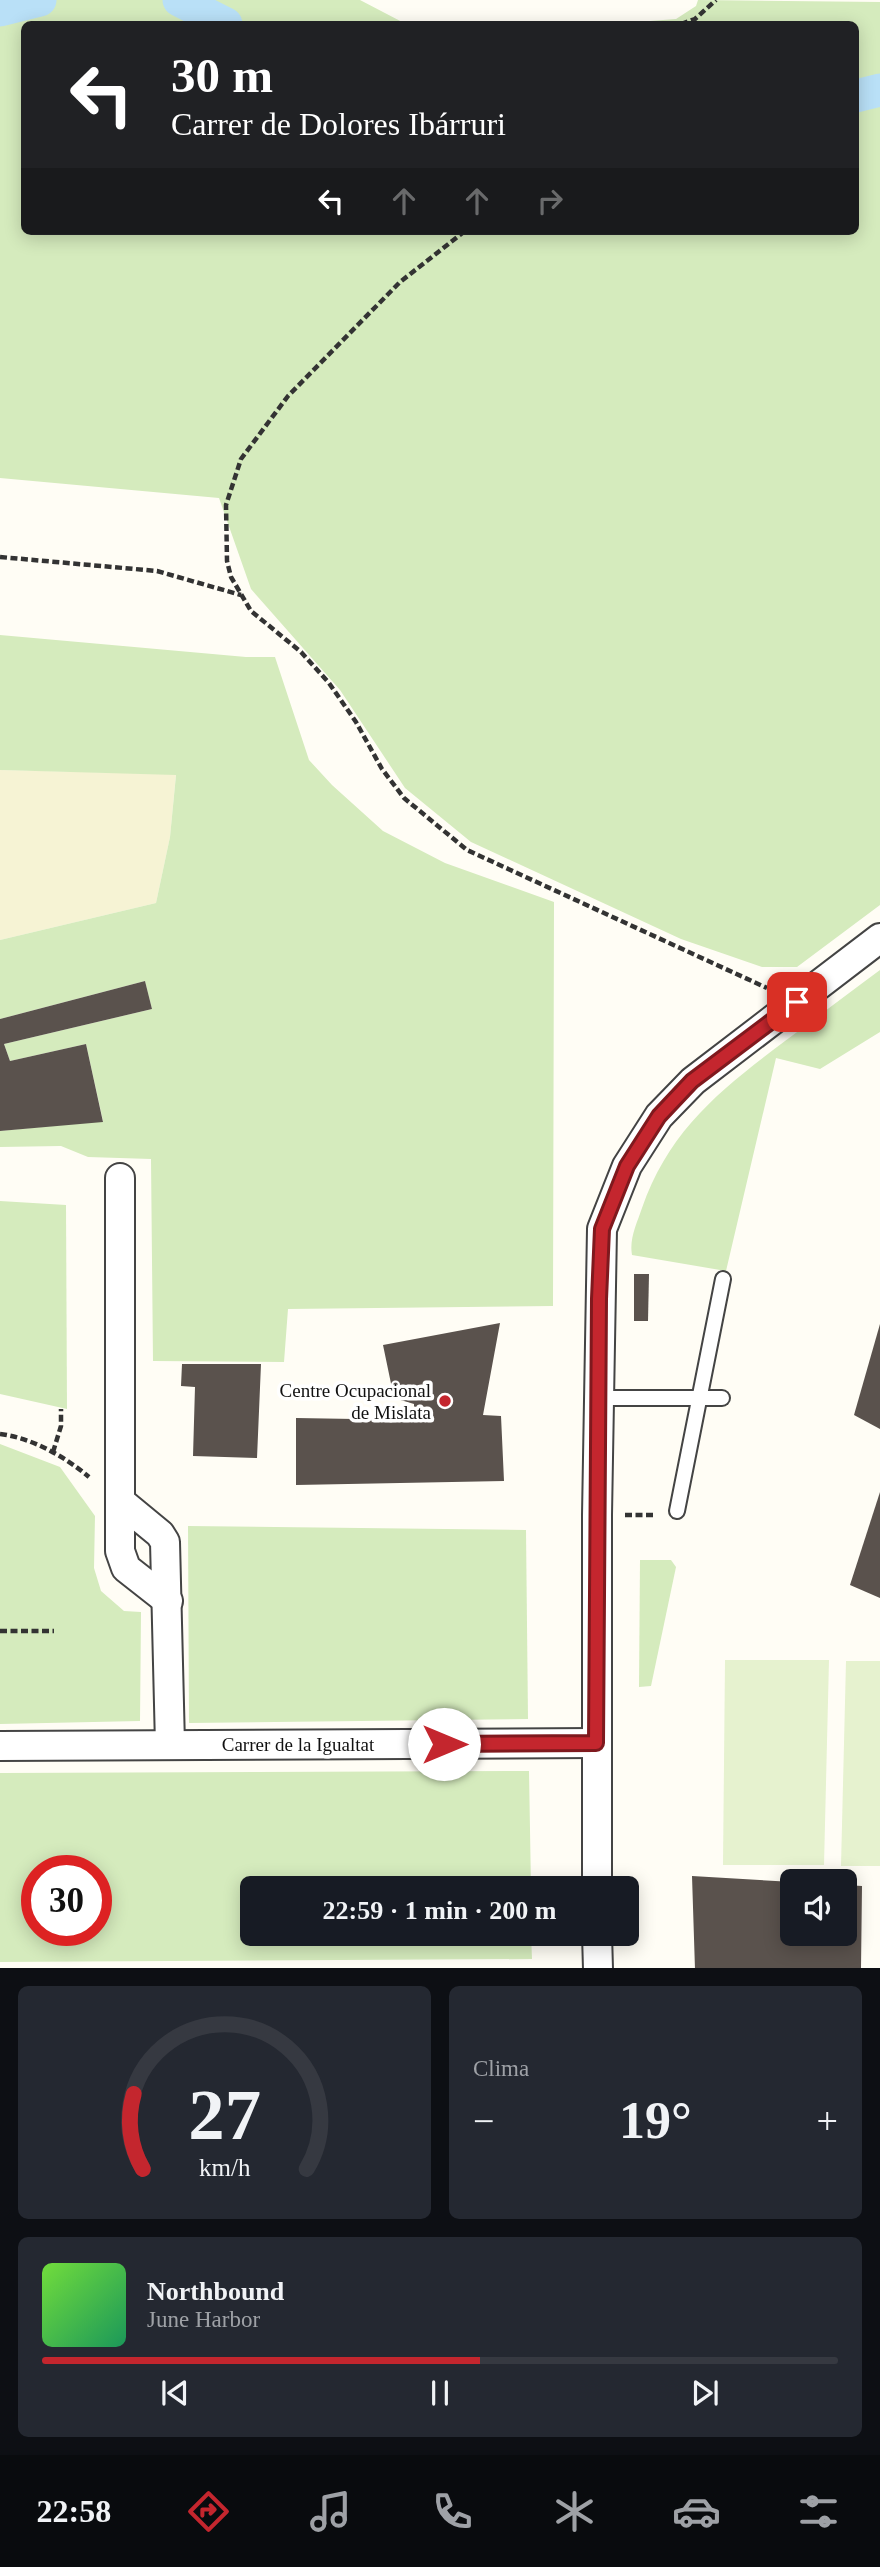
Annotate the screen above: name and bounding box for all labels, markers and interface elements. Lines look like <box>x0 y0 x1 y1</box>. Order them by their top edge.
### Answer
text: 30 m <box>171 48 273 103</box>
icon: left <box>56 49 147 140</box>
text: Carrer de Dolores Ibárruri <box>171 106 506 142</box>
icon: left <box>312 182 350 220</box>
icon: ahead <box>385 182 423 220</box>
icon: ahead <box>458 182 496 220</box>
icon: right <box>531 182 569 220</box>
pin <box>767 972 827 1032</box>
icon: arrive <box>778 983 816 1021</box>
place label: Centre Ocupacional de Mislata <box>280 1380 432 1423</box>
marker: Centre Ocupacional de Mislata <box>437 1393 453 1409</box>
position arrow <box>407 1707 481 1781</box>
street label: Carrer de la Igualtat <box>222 1734 375 1755</box>
speed limit sign: 30 <box>21 1855 112 1946</box>
map controls <box>780 1869 857 1946</box>
button: sound <box>780 1869 857 1946</box>
text: 22:59 · 1 min · 200 m <box>323 1896 557 1925</box>
text: Clima <box>473 2056 529 2081</box>
text: 27 <box>188 2074 261 2155</box>
text: 19° <box>619 2092 692 2149</box>
text: − <box>473 2100 494 2142</box>
text: + <box>817 2100 838 2142</box>
text: km/h <box>199 2153 251 2180</box>
text: Northbound <box>147 2277 284 2306</box>
text: June Harbor <box>147 2307 260 2332</box>
icon: previous <box>156 2374 194 2412</box>
icon: pause <box>421 2374 459 2412</box>
icon: next <box>686 2374 724 2412</box>
icon: directions <box>184 2487 233 2536</box>
icon: music <box>306 2487 355 2536</box>
icon: phone <box>428 2487 477 2536</box>
icon: climate <box>550 2487 599 2536</box>
icon: car <box>672 2487 721 2536</box>
icon: filters <box>794 2487 843 2536</box>
text: 22:58 <box>37 2493 111 2529</box>

